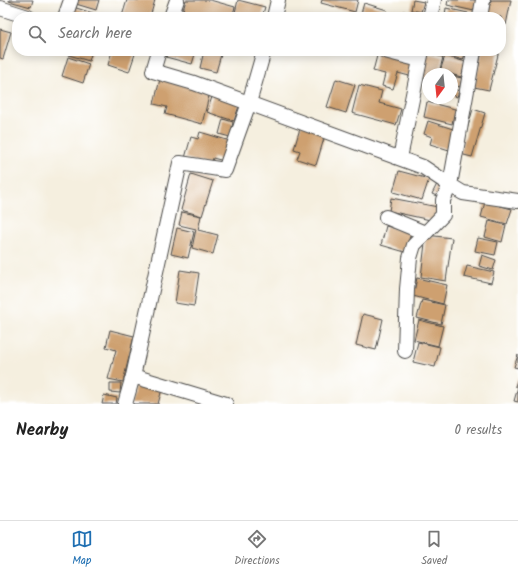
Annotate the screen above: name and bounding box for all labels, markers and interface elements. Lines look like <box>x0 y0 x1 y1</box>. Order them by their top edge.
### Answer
search box <box>12 12 506 56</box>
text: Search here <box>58 22 132 46</box>
icon: search <box>26 23 48 45</box>
north arrow <box>422 68 458 104</box>
text: Nearby <box>16 417 68 444</box>
text: 0 results <box>455 420 502 441</box>
tab: Map <box>71 528 93 570</box>
tab: Directions <box>234 528 280 570</box>
tab: Saved <box>421 528 447 570</box>

